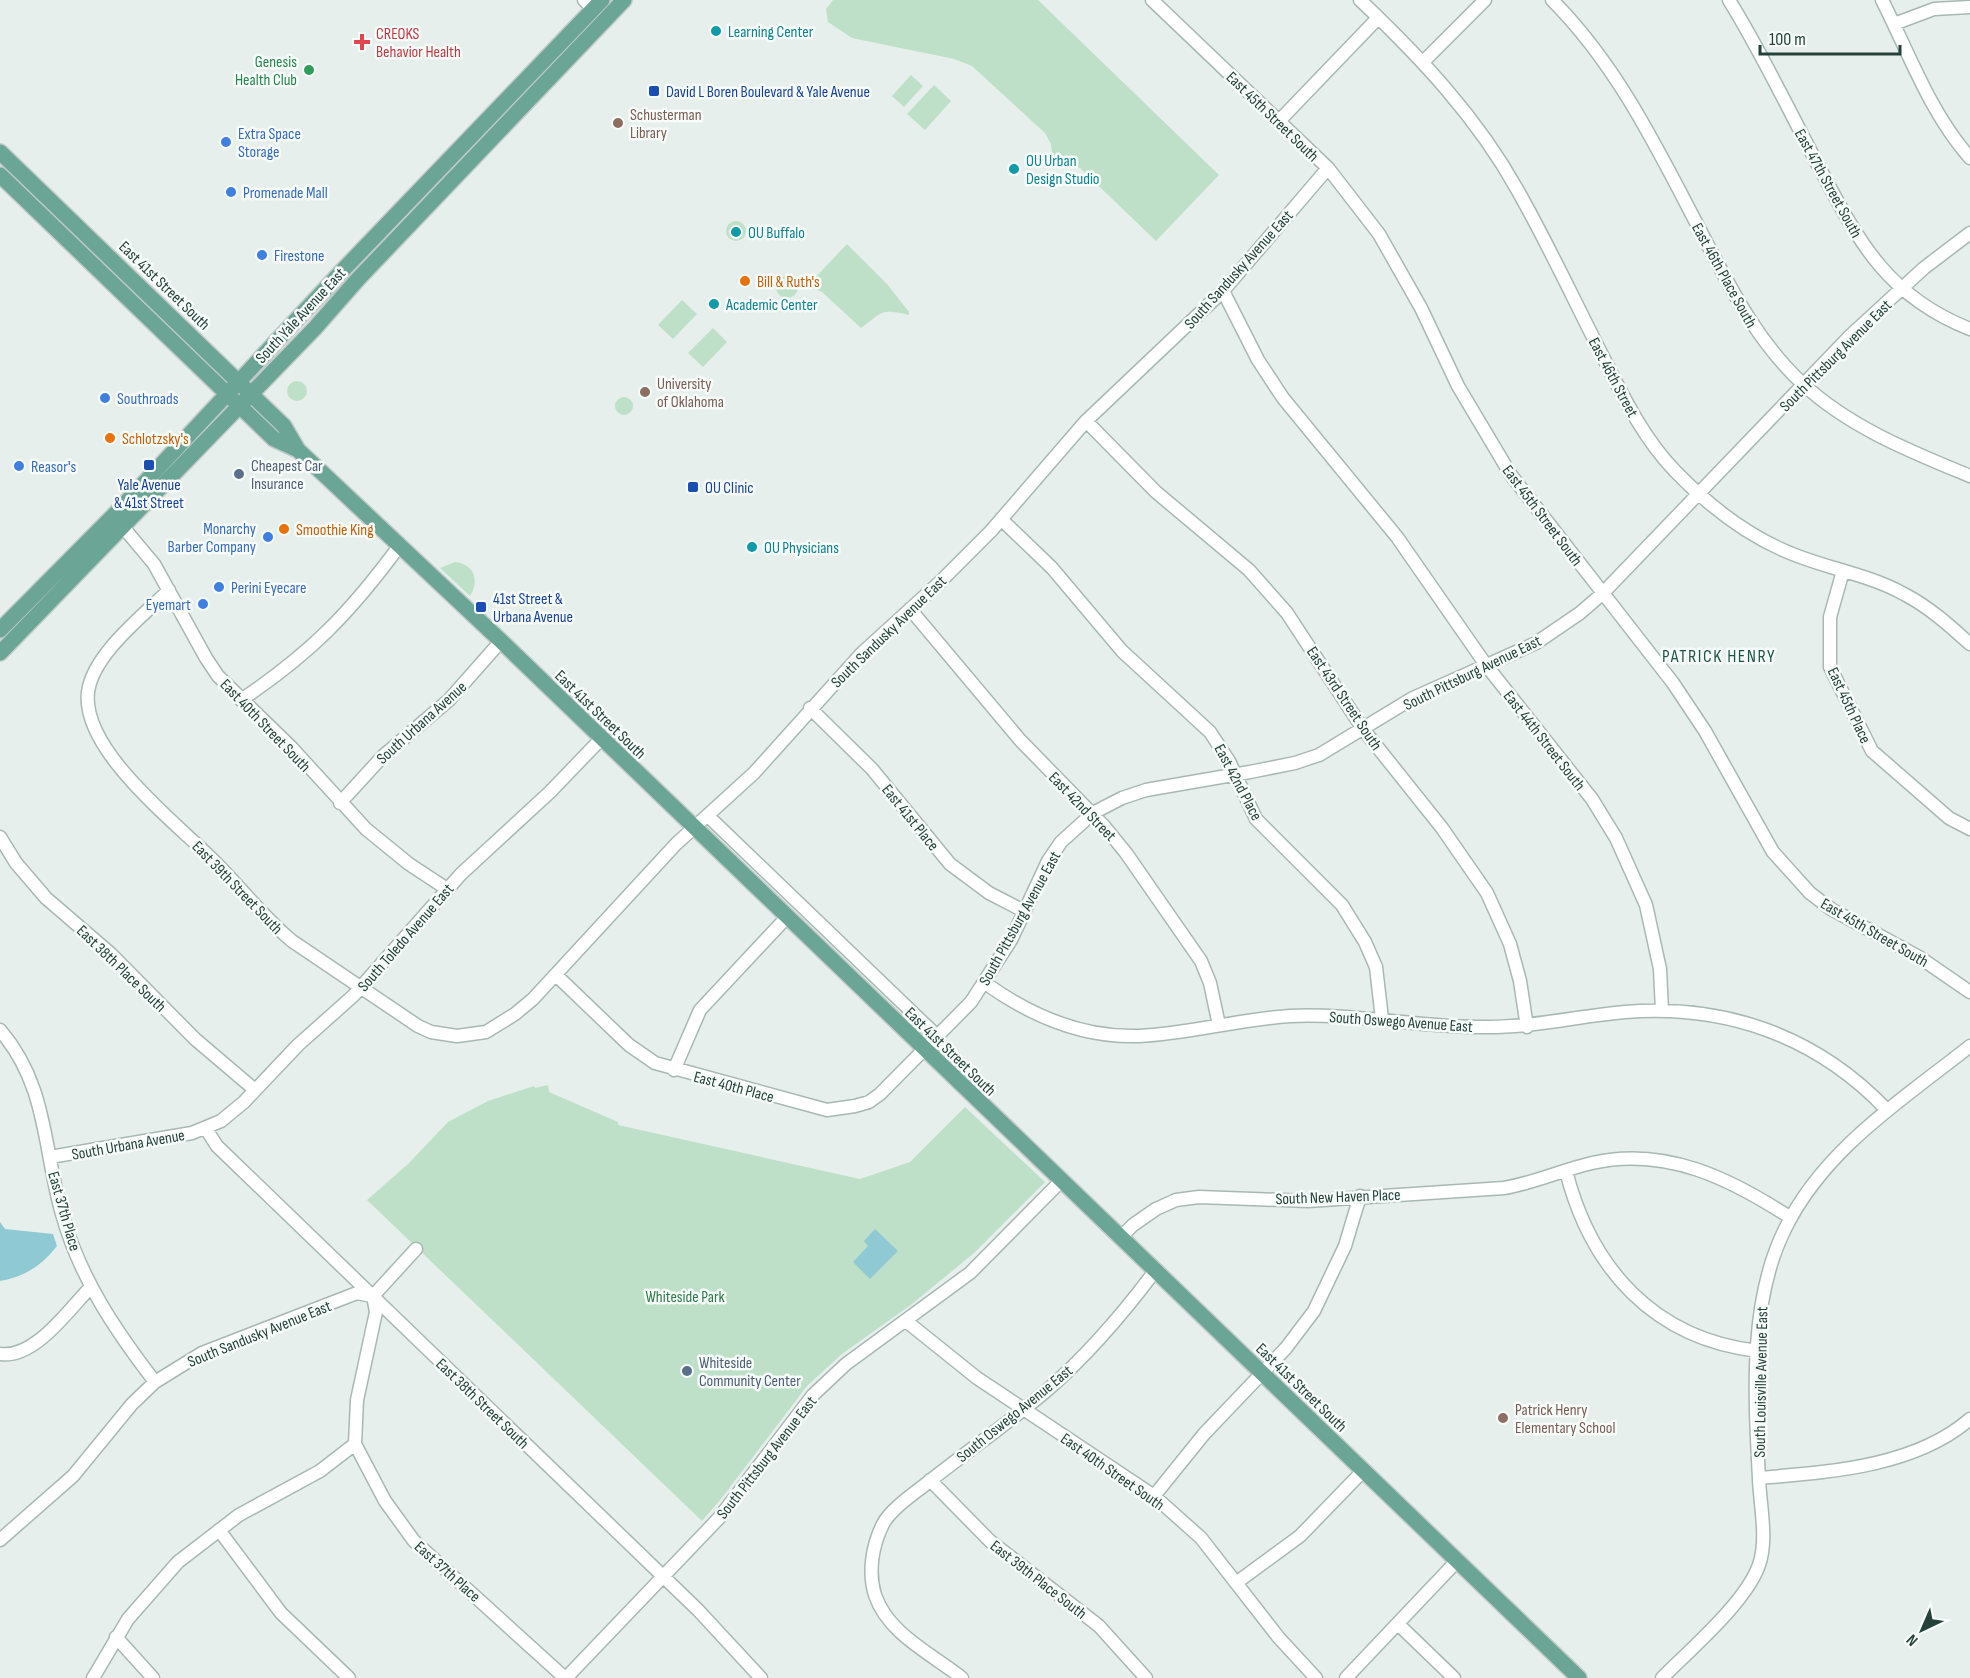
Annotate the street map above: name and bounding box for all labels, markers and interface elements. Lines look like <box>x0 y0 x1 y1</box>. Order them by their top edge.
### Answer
scale bar <box>1760 18 1900 56</box>
place label: Learning Center <box>728 23 814 42</box>
marker: Learning Center <box>709 24 723 38</box>
place label: CREOKS Behavior Health <box>376 25 461 62</box>
text: 100 m <box>1769 29 1806 50</box>
marker: CREOKS Behavior Health <box>353 33 371 51</box>
place label: Genesis Health Club <box>235 53 297 90</box>
marker: Genesis Health Club <box>302 63 316 77</box>
street label: East 45th Street South <box>1222 68 1322 166</box>
place label: David L Boren Boulevard & Yale Avenue <box>666 83 870 102</box>
marker: David L Boren Boulevard & Yale Avenue <box>647 84 661 98</box>
place label: Schusterman Library <box>630 106 702 143</box>
marker: Schusterman Library <box>611 116 625 130</box>
place label: Extra Space Storage <box>238 125 301 162</box>
street label: East 47th Street South <box>1790 126 1865 241</box>
marker: Extra Space Storage <box>219 135 233 149</box>
place label: OU Urban Design Studio <box>1026 152 1100 189</box>
marker: OU Urban Design Studio <box>1007 162 1021 176</box>
place label: Promenade Mall <box>243 184 328 203</box>
marker: Promenade Mall <box>224 185 238 199</box>
street label: South Sandusky Avenue East <box>1181 207 1297 333</box>
street label: East 46th Place South <box>1687 220 1760 331</box>
place label: OU Buffalo <box>748 224 805 243</box>
marker: OU Buffalo <box>729 225 743 239</box>
street label: East 41st Street South <box>114 238 214 334</box>
place label: Firestone <box>274 247 324 266</box>
marker: Firestone <box>255 248 269 262</box>
street label: South Yale Avenue East <box>252 264 350 368</box>
place label: Bill & Ruth's <box>757 273 820 292</box>
marker: Bill & Ruth's <box>738 274 752 288</box>
place label: Academic Center <box>725 296 818 315</box>
street label: South Pittsburg Avenue East <box>1776 296 1896 416</box>
marker: Academic Center <box>707 297 721 311</box>
street label: East 46th Street <box>1584 335 1642 421</box>
place label: University of Oklahoma <box>657 375 724 412</box>
marker: University of Oklahoma <box>638 385 652 399</box>
place label: Southroads <box>117 390 179 409</box>
marker: Southroads <box>98 391 112 405</box>
place label: Schlotzsky's <box>122 430 189 449</box>
marker: Schlotzsky's <box>103 431 117 445</box>
place label: Cheapest Car Insurance <box>251 457 323 494</box>
place label: Reasor's <box>31 458 76 477</box>
marker: Yale Avenue & 41st Street <box>142 458 156 472</box>
marker: Reasor's <box>12 459 26 473</box>
street label: East 45th Street South <box>1498 462 1586 570</box>
marker: Cheapest Car Insurance <box>232 467 246 481</box>
place label: Yale Avenue & 41st Street <box>114 476 184 513</box>
place label: OU Clinic <box>705 479 754 498</box>
marker: OU Clinic <box>686 480 700 494</box>
place label: Monarchy Barber Company <box>168 520 256 557</box>
place label: Smoothie King <box>296 521 374 540</box>
marker: Smoothie King <box>277 522 291 536</box>
marker: Monarchy Barber Company <box>261 530 275 544</box>
place label: OU Physicians <box>764 539 839 558</box>
marker: OU Physicians <box>745 540 759 554</box>
street label: South Sandusky Avenue East <box>827 572 951 692</box>
place label: Perini Eyecare <box>231 579 306 598</box>
marker: Perini Eyecare <box>212 580 226 594</box>
place label: 41st Street & Urbana Avenue <box>493 590 573 627</box>
place label: Eyemart <box>146 596 191 615</box>
marker: Eyemart <box>196 597 210 611</box>
marker: 41st Street & Urbana Avenue <box>474 600 488 614</box>
street label: South Pittsburg Avenue East <box>1401 632 1545 715</box>
street label: East 43rd Street South <box>1302 643 1385 754</box>
district label: PATRICK HENRY <box>1662 646 1776 667</box>
street label: East 45th Place <box>1823 665 1875 747</box>
street label: East 41st Street South <box>550 667 650 763</box>
street label: East 40th Street South <box>216 676 314 777</box>
street label: South Urbana Avenue <box>373 678 471 768</box>
street label: East 44th Street South <box>1499 687 1589 795</box>
street label: East 42nd Place <box>1210 741 1266 824</box>
street label: East 42nd Street <box>1044 768 1120 846</box>
street label: East 41st Place <box>877 781 942 855</box>
street label: East 39th Street South <box>188 838 286 939</box>
street label: South Pittsburg Avenue East <box>975 848 1065 989</box>
street label: South Toledo Avenue East <box>354 880 458 996</box>
street label: East 45th Street South <box>1817 895 1932 972</box>
street label: East 38th Place South <box>72 922 170 1016</box>
street label: East 41st Street South <box>900 1004 1000 1100</box>
street label: South Oswego Avenue East <box>1329 1008 1473 1037</box>
street label: East 40th Place <box>691 1068 776 1107</box>
street label: South Urbana Avenue <box>70 1126 186 1165</box>
street label: East 37th Place <box>43 1169 84 1253</box>
street label: South New Haven Place <box>1275 1186 1401 1209</box>
park label: Whiteside Park <box>645 1288 725 1307</box>
street label: South Sandusky Avenue East <box>185 1297 334 1372</box>
street label: South Louisville Avenue East <box>1751 1306 1772 1458</box>
street label: East 41st Street South <box>1251 1340 1351 1436</box>
place label: Whiteside Community Center <box>699 1354 801 1391</box>
street label: East 38th Street South <box>432 1355 532 1453</box>
street label: South Oswego Avenue East <box>953 1361 1077 1467</box>
marker: Whiteside Community Center <box>680 1364 694 1378</box>
street label: South Pittsburg Avenue East <box>713 1393 821 1523</box>
place label: Patrick Henry Elementary School <box>1515 1401 1615 1438</box>
marker: Patrick Henry Elementary School <box>1496 1411 1510 1425</box>
street label: East 40th Street South <box>1057 1429 1168 1515</box>
street label: East 39th Place South <box>986 1537 1090 1624</box>
street label: East 37th Place <box>410 1538 484 1607</box>
north arrow <box>1892 1600 1952 1660</box>
text: N <box>1903 1630 1922 1650</box>

